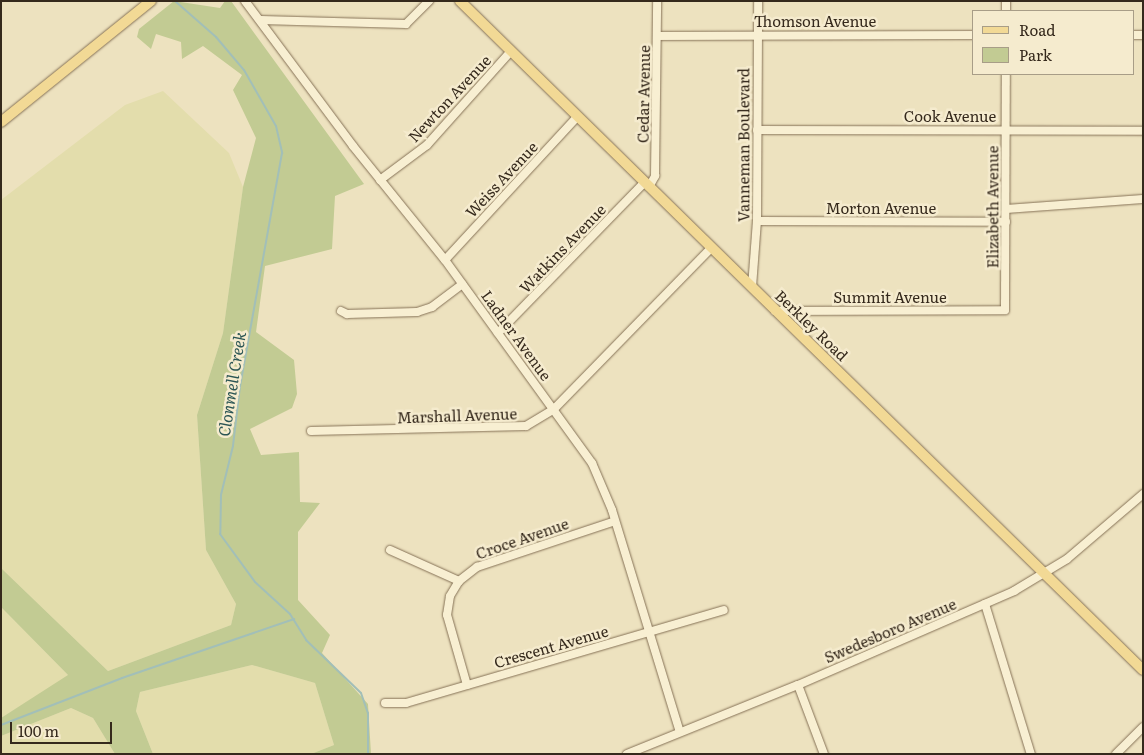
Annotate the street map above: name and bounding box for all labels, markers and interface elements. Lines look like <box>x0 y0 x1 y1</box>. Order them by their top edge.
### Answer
legend <box>972 10 1134 75</box>
street label: Thomson Avenue <box>754 12 876 30</box>
text: Road <box>1019 18 1055 41</box>
text: Park <box>1019 43 1052 66</box>
street label: Cedar Avenue <box>633 45 653 143</box>
street label: Newton Avenue <box>404 51 494 145</box>
street label: Vanneman Boulevard <box>734 68 752 222</box>
street label: Cook Avenue <box>904 107 996 125</box>
street label: Weiss Avenue <box>461 137 541 221</box>
street label: Elizabeth Avenue <box>983 146 1001 268</box>
street label: Morton Avenue <box>826 199 936 217</box>
street label: Watkins Avenue <box>515 200 609 296</box>
street label: Ladner Avenue <box>478 286 556 384</box>
street label: Berkley Road <box>772 286 852 364</box>
street label: Summit Avenue <box>833 288 947 306</box>
water label: Clonmell Creek <box>213 330 249 438</box>
street label: Marshall Avenue <box>397 404 517 426</box>
street label: Croce Avenue <box>473 514 571 562</box>
street label: Swedesboro Avenue <box>821 594 959 666</box>
street label: Crescent Avenue <box>492 621 610 671</box>
scale bar <box>12 712 115 744</box>
text: 100 m <box>18 719 59 742</box>

